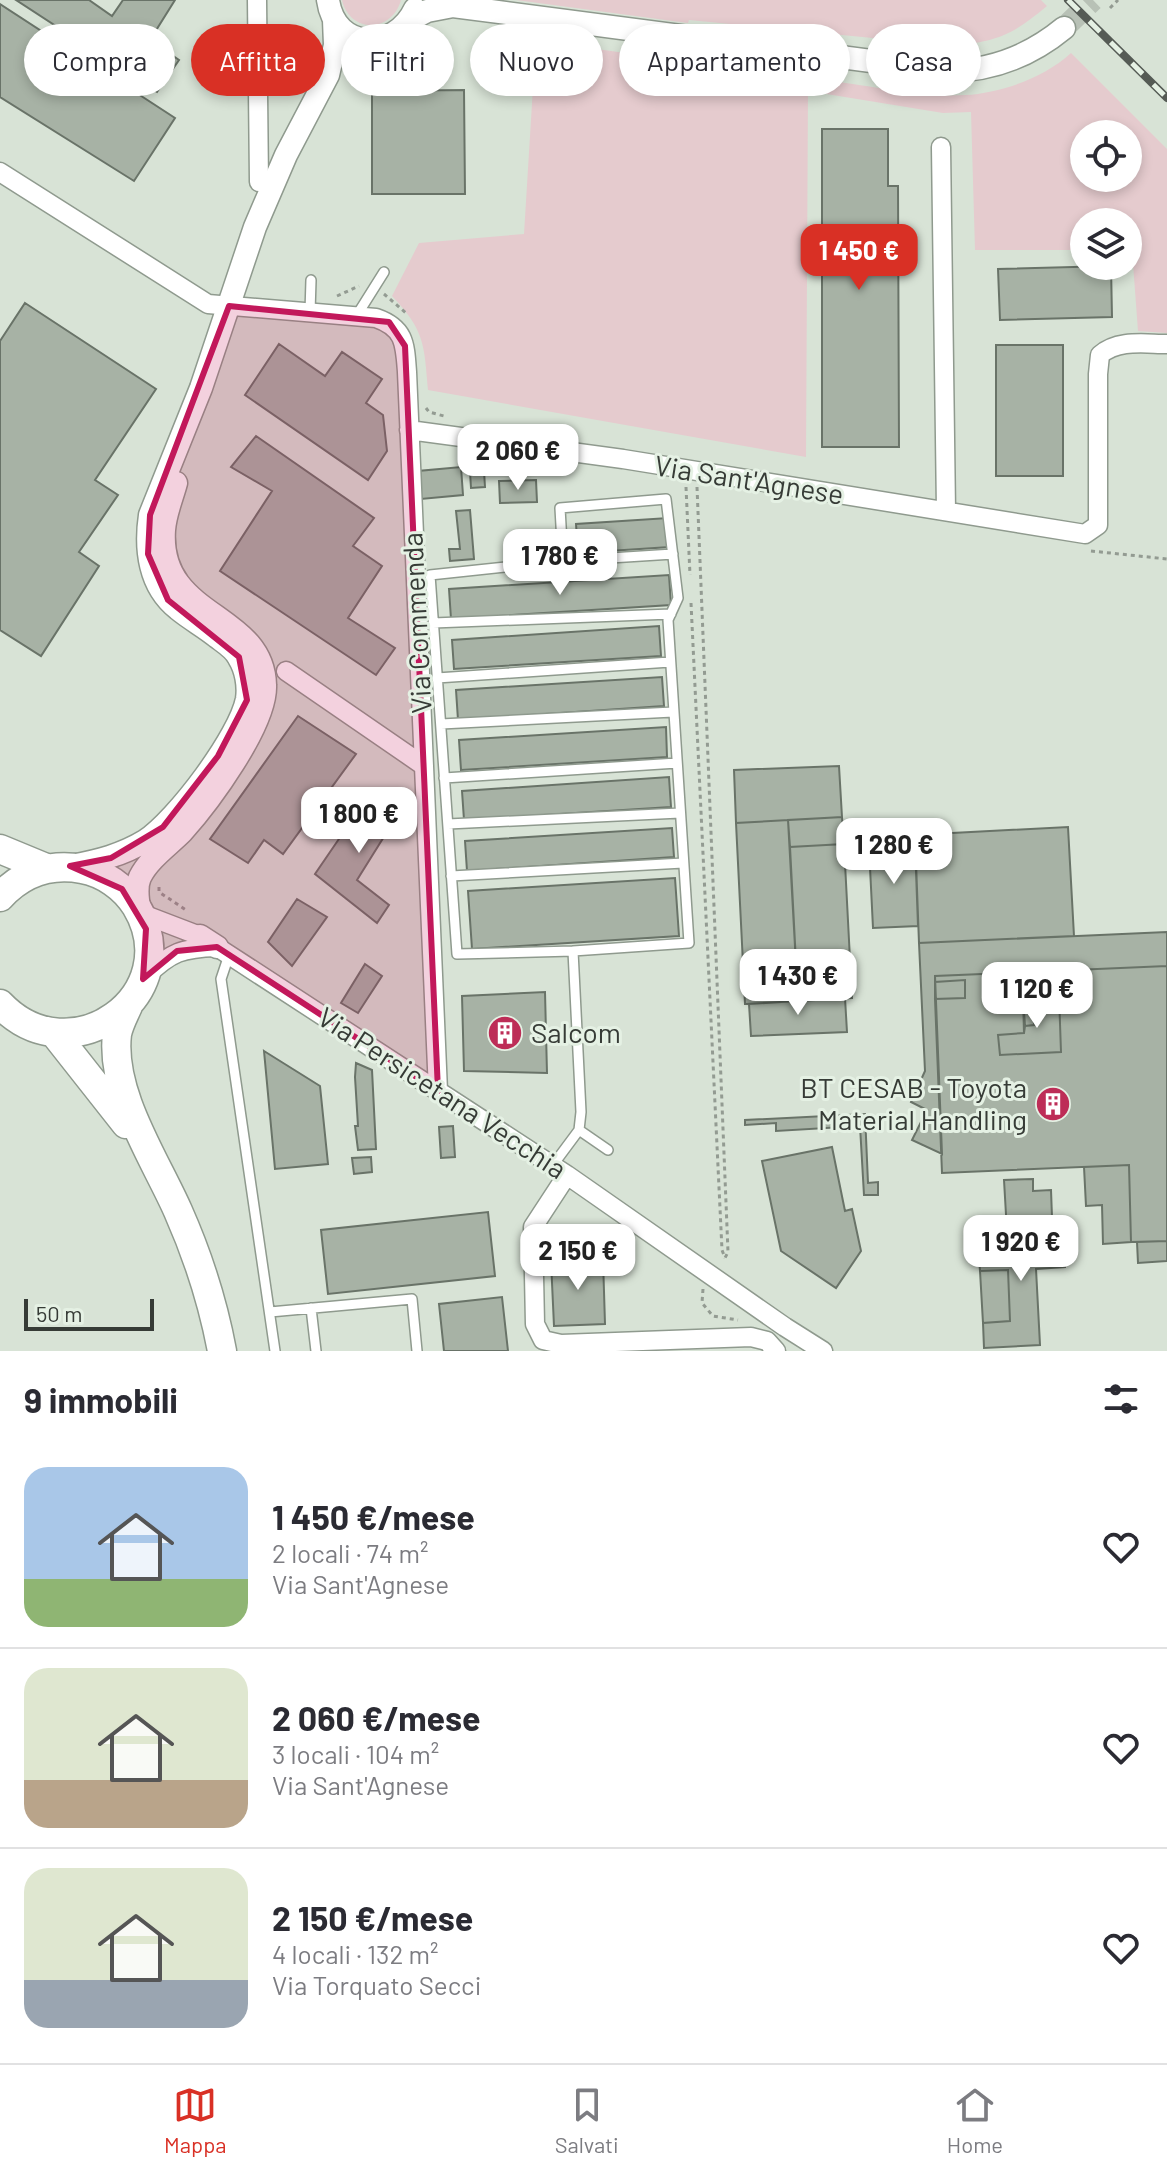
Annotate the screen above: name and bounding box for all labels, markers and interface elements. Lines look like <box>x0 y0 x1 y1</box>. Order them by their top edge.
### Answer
chip: Compra <box>24 24 175 96</box>
chip: Affitta <box>191 24 325 96</box>
chip: Filtri <box>341 24 454 96</box>
chip: Nuovo <box>470 24 603 96</box>
chip: Appartamento <box>619 24 850 96</box>
chip: Casa <box>866 24 981 96</box>
map controls <box>1070 120 1142 280</box>
button: locate <box>1070 120 1142 192</box>
button: layers <box>1070 208 1142 280</box>
pin: 1 450 € <box>785 224 933 292</box>
text: 1 450 € <box>819 234 899 265</box>
pin: 2 060 € <box>444 424 592 492</box>
text: 2 060 € <box>475 434 561 465</box>
street label: Via Sant'Agnese <box>652 447 846 511</box>
pin: 1 780 € <box>486 529 634 597</box>
street label: Via Commenda <box>394 532 438 714</box>
text: 1 780 € <box>521 539 599 570</box>
pin: 1 800 € <box>285 787 433 855</box>
text: 1 800 € <box>319 797 399 828</box>
pin: 1 280 € <box>820 818 968 886</box>
text: 1 280 € <box>854 828 934 859</box>
pin: 1 430 € <box>724 949 872 1017</box>
text: 1 430 € <box>758 959 838 990</box>
pin: 1 120 € <box>963 962 1111 1030</box>
text: 1 120 € <box>1000 972 1074 1003</box>
street label: Via Persicetana Vecchia <box>312 999 573 1185</box>
building icon: Salcom <box>486 1014 524 1052</box>
place label: Salcom <box>531 1015 621 1049</box>
place label: BT CESAB - Toyota Material Handling <box>800 1070 1027 1136</box>
building icon: BT CESAB - Toyota Material Handling <box>1034 1085 1072 1123</box>
pin: 1 920 € <box>947 1215 1095 1283</box>
pin: 2 150 € <box>504 1224 652 1292</box>
text: 1 920 € <box>981 1225 1061 1256</box>
text: 2 150 € <box>538 1234 618 1265</box>
scale bar <box>24 1295 154 1331</box>
text: 50 m <box>36 1300 82 1326</box>
icon: filters <box>1099 1377 1143 1421</box>
text: 9 immobili <box>24 1379 178 1420</box>
text: 1 450 €/mese <box>272 1496 475 1537</box>
icon: home <box>88 1499 184 1595</box>
icon: heart <box>1099 1525 1143 1569</box>
text: 2 locali · 74 m² <box>272 1537 428 1568</box>
text: Via Sant'Agnese <box>272 1568 449 1599</box>
text: 2 060 €/mese <box>272 1697 481 1738</box>
icon: home <box>88 1700 184 1796</box>
icon: heart <box>1099 1726 1143 1770</box>
text: 3 locali · 104 m² <box>272 1738 439 1769</box>
text: Via Sant'Agnese <box>272 1769 449 1800</box>
text: 2 150 €/mese <box>272 1897 473 1938</box>
icon: home <box>88 1900 184 1996</box>
icon: heart <box>1099 1926 1143 1970</box>
text: 4 locali · 132 m² <box>272 1938 439 1969</box>
text: Via Torquato Secci <box>272 1969 481 2000</box>
tab: Mappa <box>164 2083 227 2157</box>
tab: Salvati <box>555 2083 619 2157</box>
tab: Home <box>947 2083 1003 2157</box>

